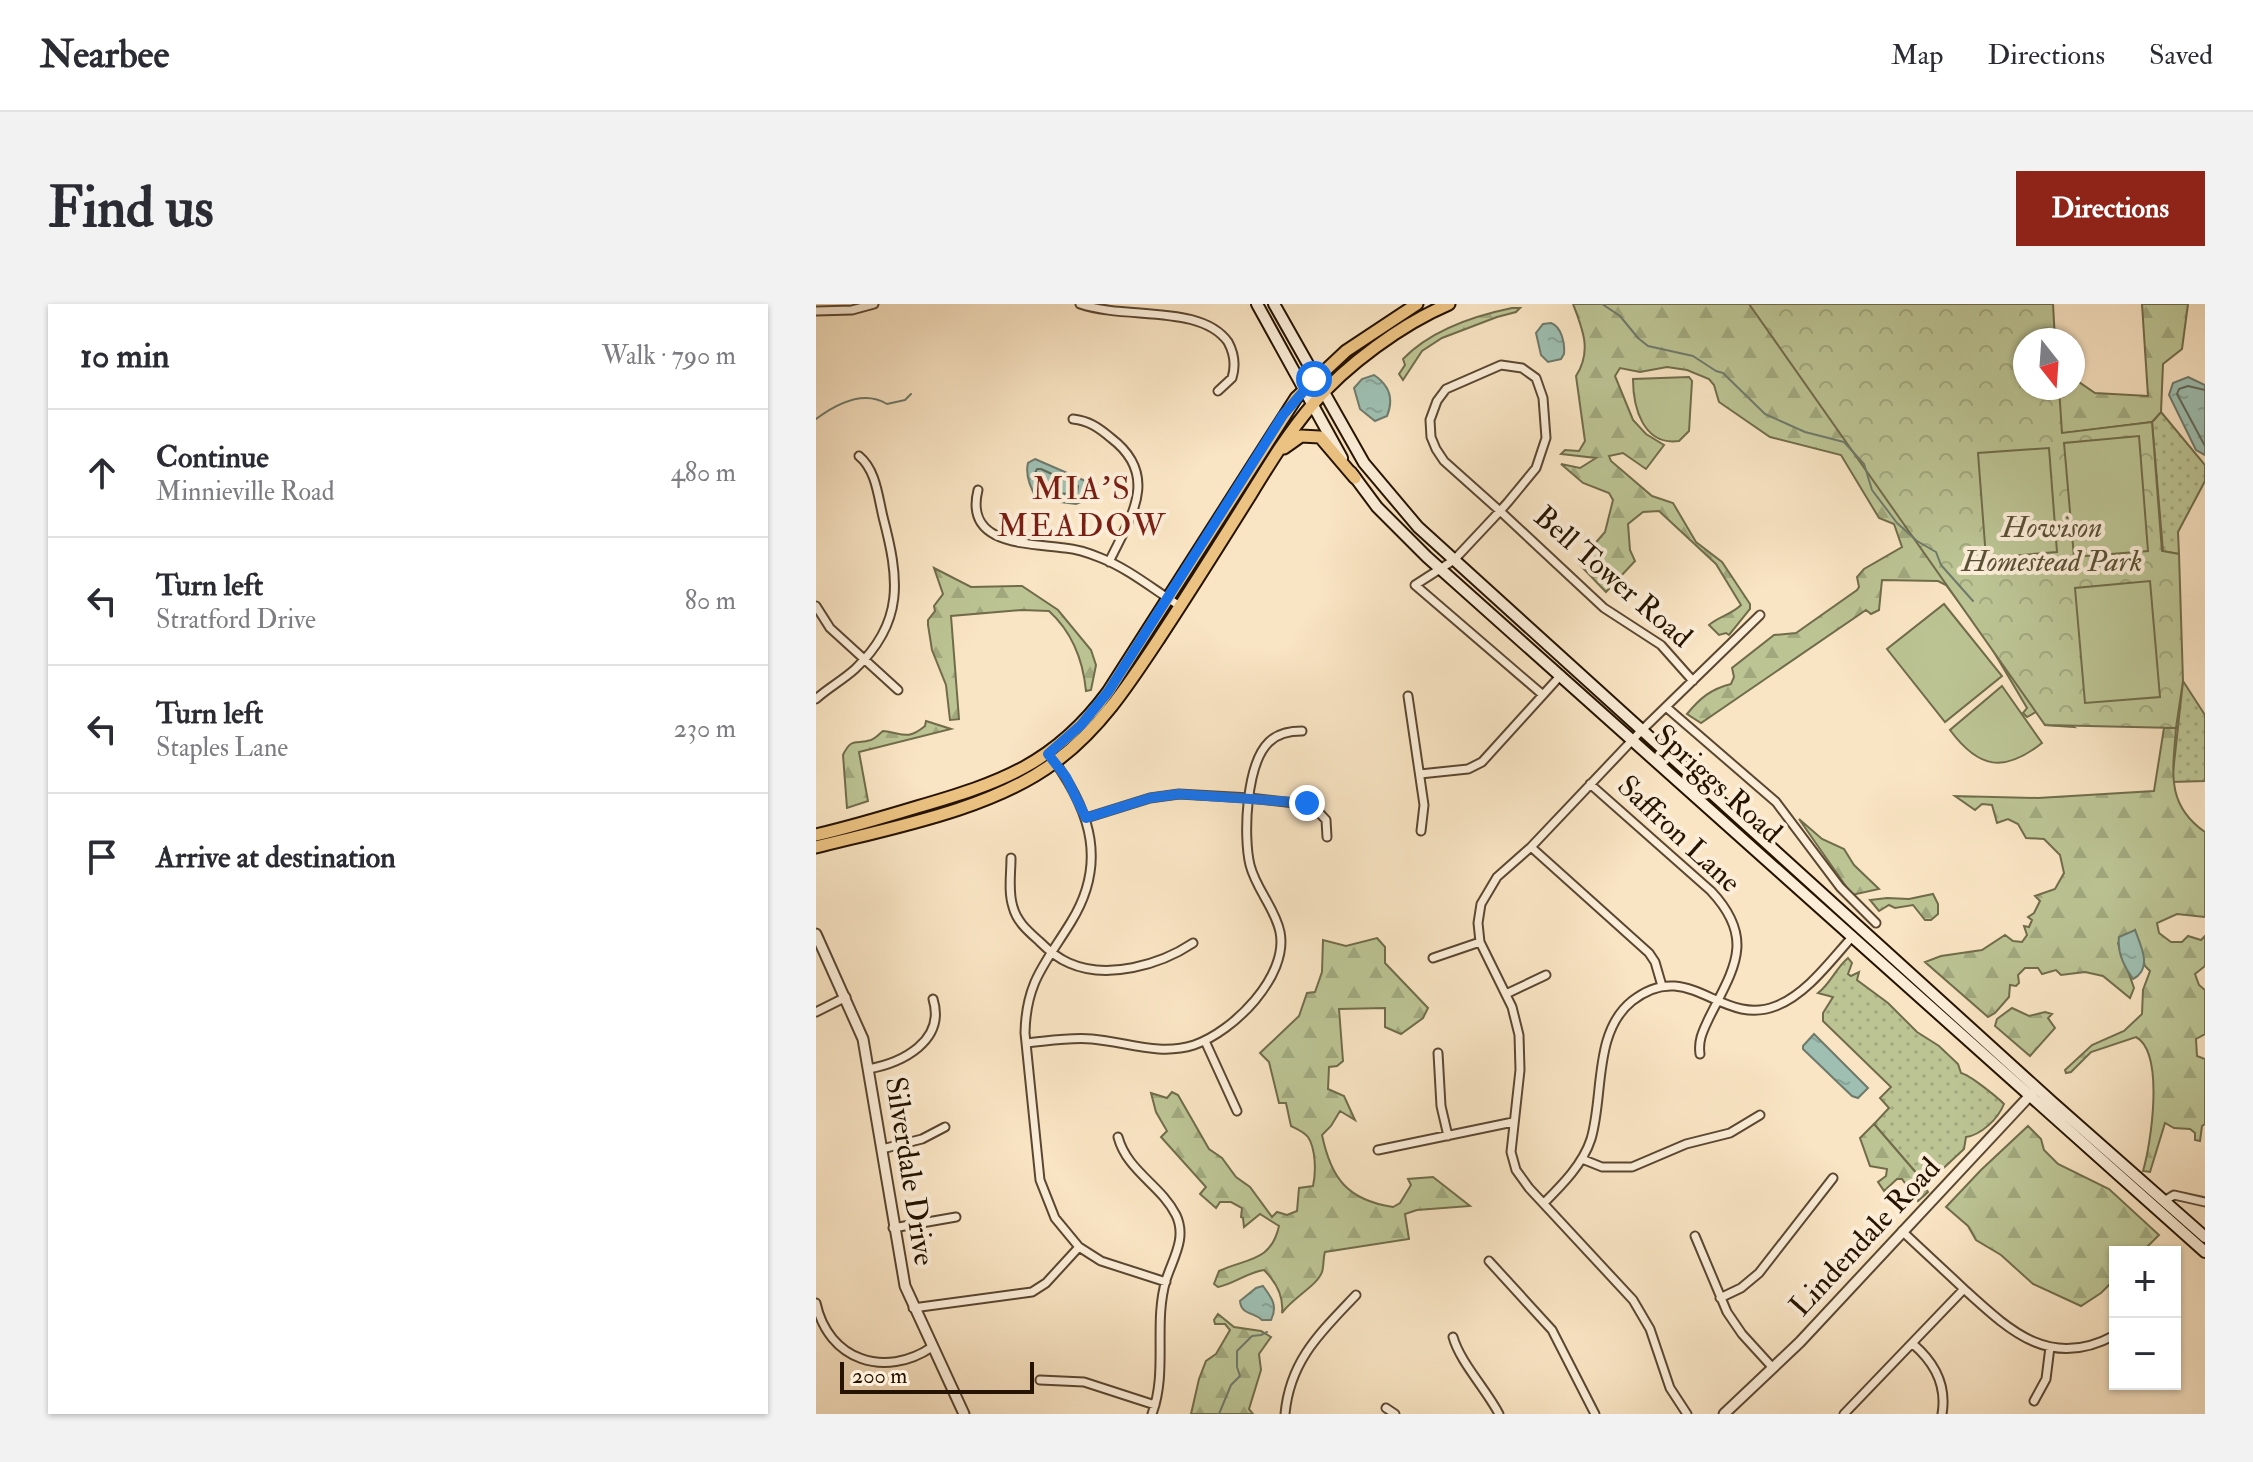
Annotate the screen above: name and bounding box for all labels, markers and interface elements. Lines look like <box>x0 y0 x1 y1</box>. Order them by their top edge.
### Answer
text: Nearbee <box>40 31 169 79</box>
text: Map <box>1891 38 1944 73</box>
text: Directions <box>1988 38 2105 73</box>
text: Saved <box>2149 38 2213 73</box>
button: Directions <box>2016 171 2205 246</box>
text: Find us <box>48 173 214 244</box>
north arrow <box>2013 328 2085 400</box>
text: 10 min <box>80 335 169 378</box>
text: Walk · 790 m <box>602 340 736 372</box>
route start <box>1296 361 1332 397</box>
text: Continue <box>156 439 269 476</box>
icon: ahead <box>80 451 124 495</box>
text: 480 m <box>671 457 736 489</box>
district label: MIA'S MEADOW <box>997 469 1167 546</box>
text: Minnieville Road <box>156 476 335 508</box>
street label: Bell Tower Road <box>1526 498 1700 656</box>
park label: Howison Homestead Park <box>1960 509 2142 580</box>
text: Turn left <box>156 567 263 604</box>
icon: left <box>80 579 124 623</box>
text: 80 m <box>685 585 736 617</box>
text: Stratford Drive <box>156 604 316 636</box>
text: Turn left <box>156 695 263 732</box>
icon: left <box>80 707 124 751</box>
text: 230 m <box>674 713 736 745</box>
street label: Spriggs Road <box>1646 717 1790 851</box>
text: Staples Lane <box>156 732 288 764</box>
street label: Saffron Lane <box>1610 767 1748 901</box>
route end <box>1289 785 1325 821</box>
icon: arrive <box>80 835 124 879</box>
text: Arrive at destination <box>156 839 396 876</box>
street label: Silverdale Drive <box>877 1074 943 1268</box>
street label: Lindendale Road <box>1782 1150 1948 1324</box>
map controls <box>2109 1246 2181 1390</box>
button: + <box>2109 1246 2181 1318</box>
button: − <box>2109 1318 2181 1390</box>
scale bar <box>840 1358 1034 1394</box>
text: 200 m <box>852 1362 907 1390</box>

